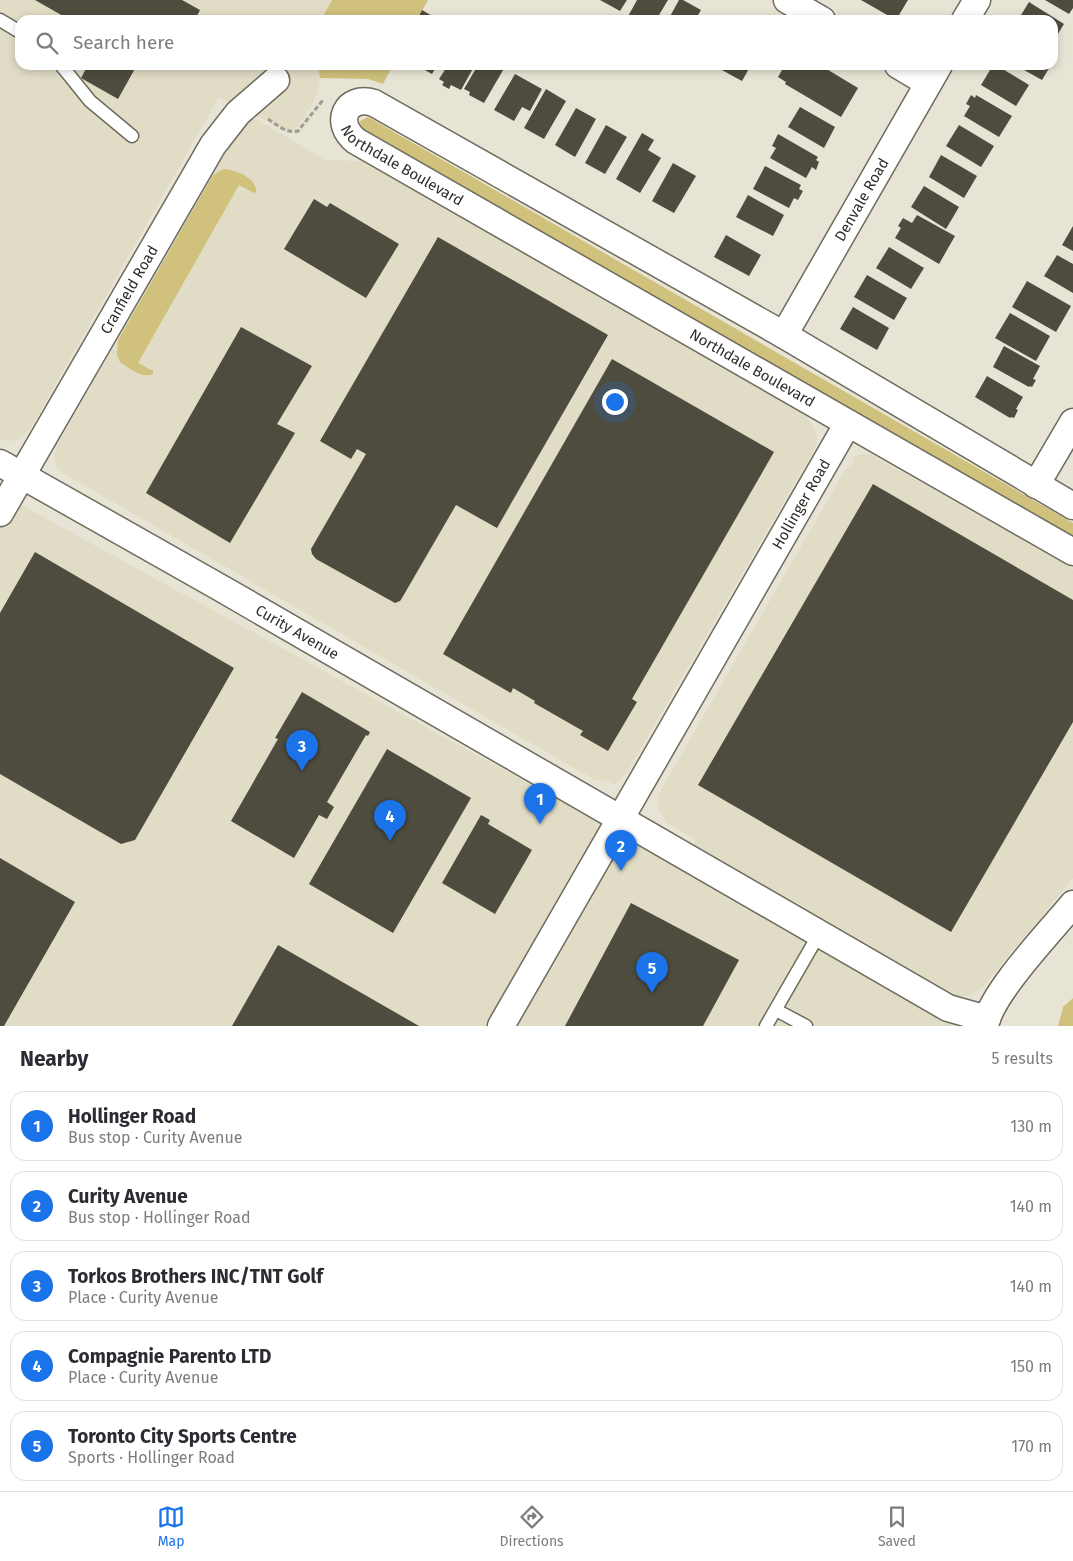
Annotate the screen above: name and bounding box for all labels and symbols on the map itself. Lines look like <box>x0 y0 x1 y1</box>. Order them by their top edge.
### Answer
street label: Northdale Boulevard <box>337 122 467 210</box>
street label: Denvale Road <box>831 155 893 244</box>
street label: Cranfield Road <box>97 242 162 337</box>
street label: Northdale Boulevard <box>686 325 818 411</box>
your location <box>602 389 628 415</box>
street label: Hollinger Road <box>768 456 834 552</box>
street label: Curity Avenue <box>252 601 342 663</box>
pin: 3 <box>286 730 318 771</box>
pin: 1 <box>524 783 556 824</box>
pin: 4 <box>374 800 406 841</box>
pin: 2 <box>605 830 637 871</box>
pin: 5 <box>636 952 668 993</box>

